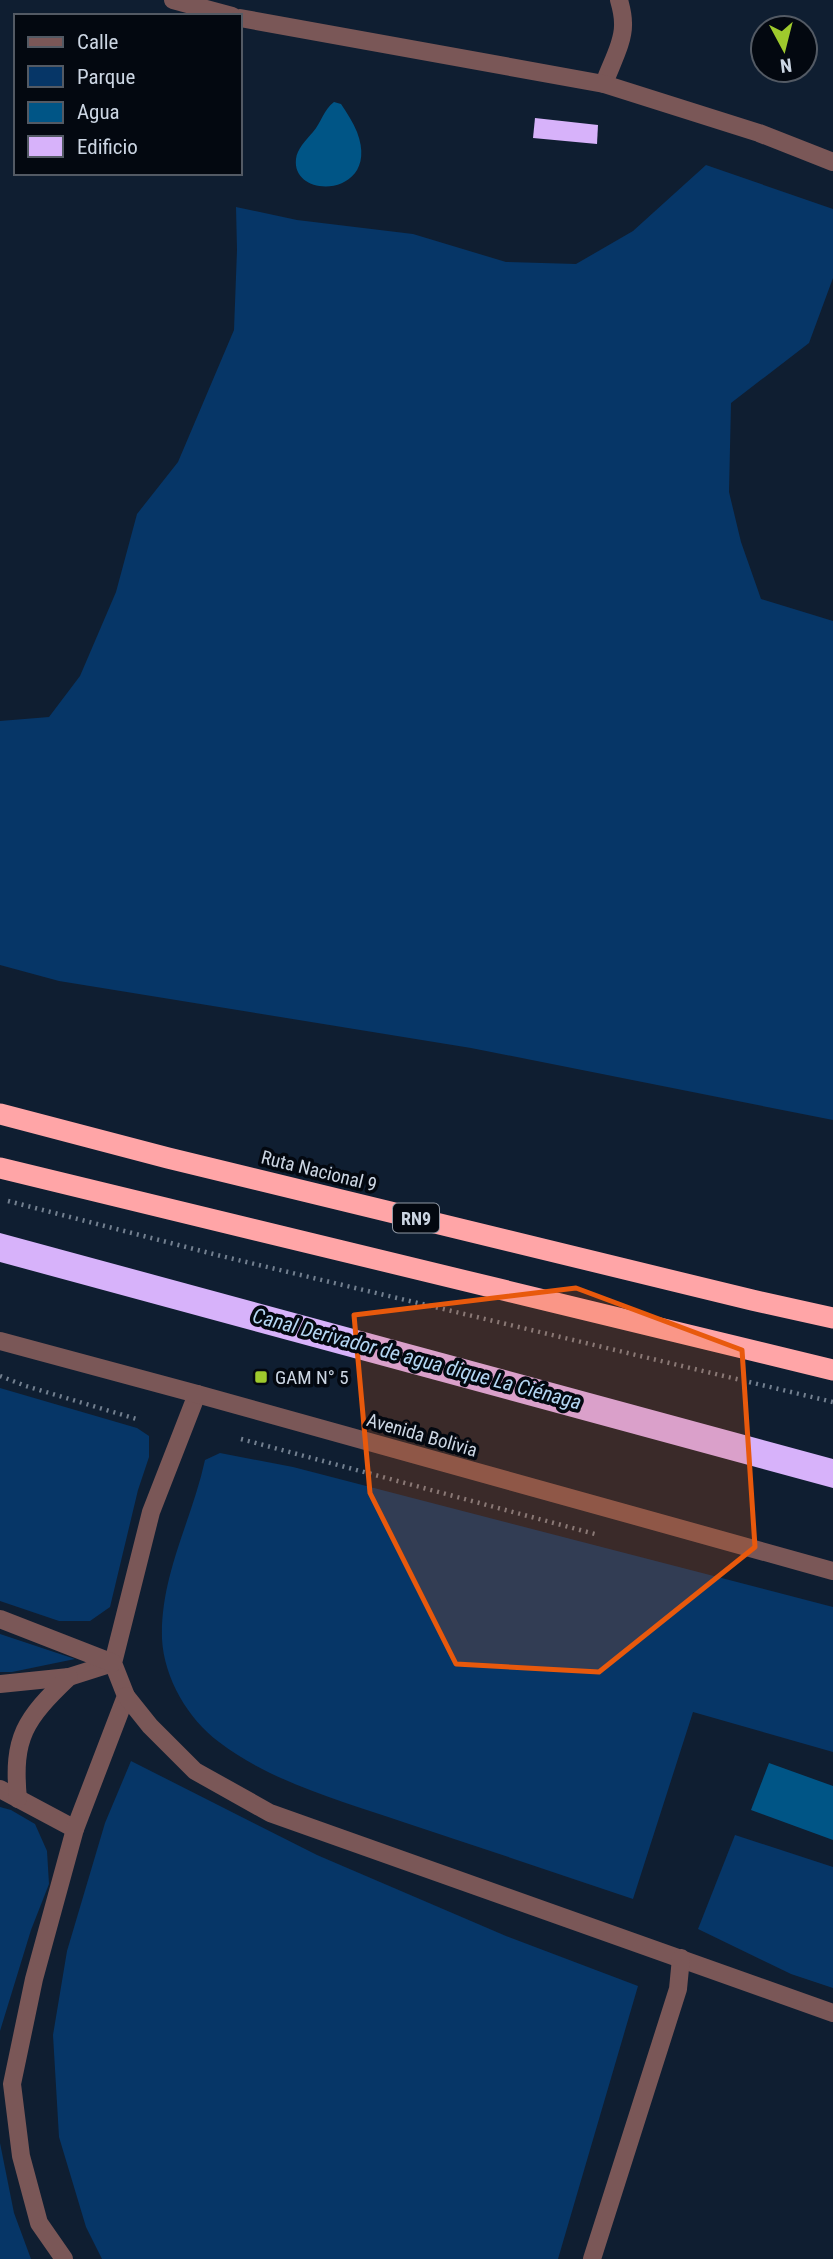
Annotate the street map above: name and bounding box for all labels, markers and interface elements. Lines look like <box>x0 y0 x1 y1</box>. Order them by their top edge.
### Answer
legend <box>14 14 242 175</box>
north arrow <box>749 14 819 84</box>
text: Calle <box>77 30 119 54</box>
text: N <box>779 53 793 78</box>
text: Parque <box>77 65 135 89</box>
text: Agua <box>77 100 120 124</box>
text: Edificio <box>77 135 138 159</box>
street label: Ruta Nacional 9 <box>259 1146 379 1196</box>
road number: RN9 <box>393 1204 439 1232</box>
water label: Canal Derivador de agua dique La Ciénaga <box>250 1304 584 1414</box>
place label: GAM N° 5 <box>275 1366 349 1389</box>
marker: GAM N° 5 <box>253 1369 269 1385</box>
street label: Avenida Bolivia <box>364 1408 480 1462</box>

